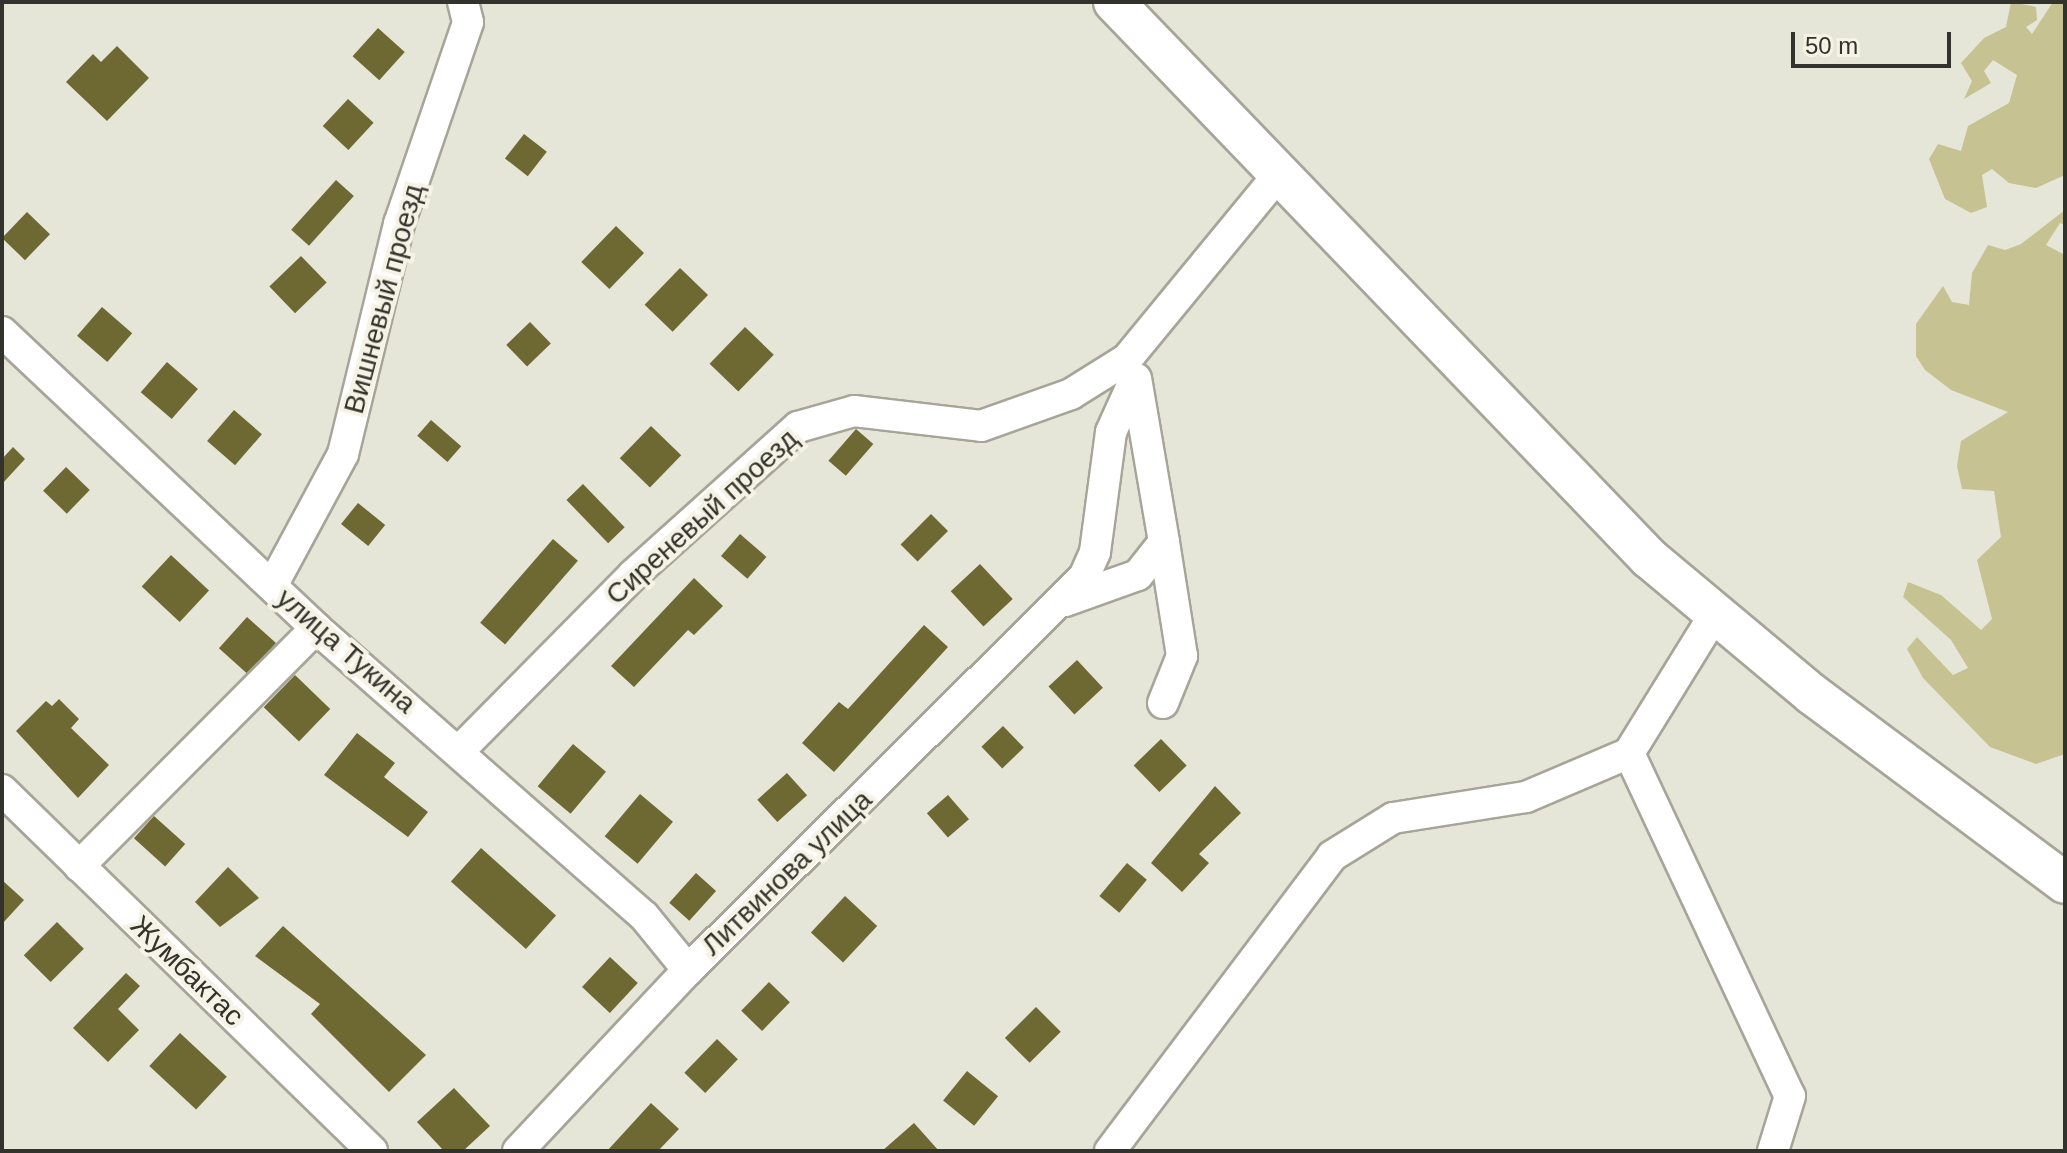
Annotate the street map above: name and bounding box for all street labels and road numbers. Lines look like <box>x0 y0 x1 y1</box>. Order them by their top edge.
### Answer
street label: Вишневый проезд <box>337 181 431 417</box>
street label: Сиреневый проезд <box>599 422 805 612</box>
street label: улица Тукина <box>270 582 422 720</box>
street label: Литвинова улица <box>695 783 879 963</box>
street label: Жумбактас <box>124 909 250 1033</box>

